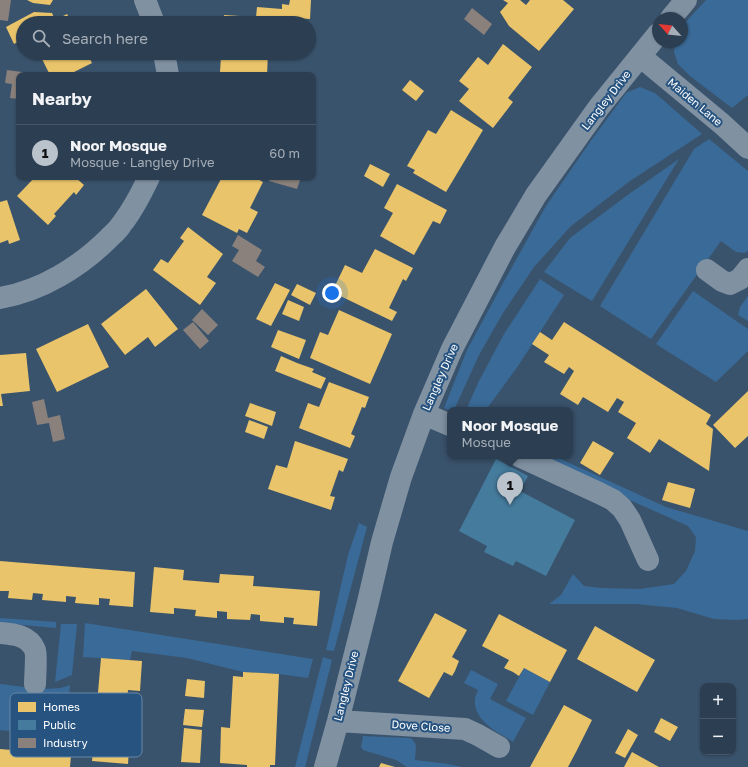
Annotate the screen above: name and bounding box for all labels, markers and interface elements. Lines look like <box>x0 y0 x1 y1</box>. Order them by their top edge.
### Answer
north arrow <box>652 12 688 48</box>
search box <box>16 16 316 60</box>
icon: search <box>30 27 52 49</box>
text: Search here <box>62 29 148 47</box>
street label: Langley Drive <box>578 67 633 132</box>
street label: Maiden Lane <box>665 75 725 128</box>
text: Nearby <box>32 88 92 109</box>
text: Noor Mosque <box>70 136 167 154</box>
text: 1 <box>42 145 48 161</box>
text: 60 m <box>269 145 300 161</box>
text: Mosque · Langley Drive <box>70 154 215 170</box>
your location <box>322 283 342 303</box>
street label: Langley Drive <box>419 341 460 412</box>
popup <box>447 407 573 459</box>
text: Noor Mosque <box>462 416 558 434</box>
text: Mosque <box>462 434 511 450</box>
pin: 1 <box>497 472 523 505</box>
street label: Langley Drive <box>331 649 361 722</box>
map controls <box>700 683 736 755</box>
button: + <box>700 683 736 719</box>
legend <box>10 693 142 757</box>
text: Homes <box>43 700 80 713</box>
street label: Dove Close <box>391 717 451 734</box>
text: Public <box>43 718 76 731</box>
button: − <box>700 719 736 755</box>
text: Industry <box>43 736 88 749</box>

